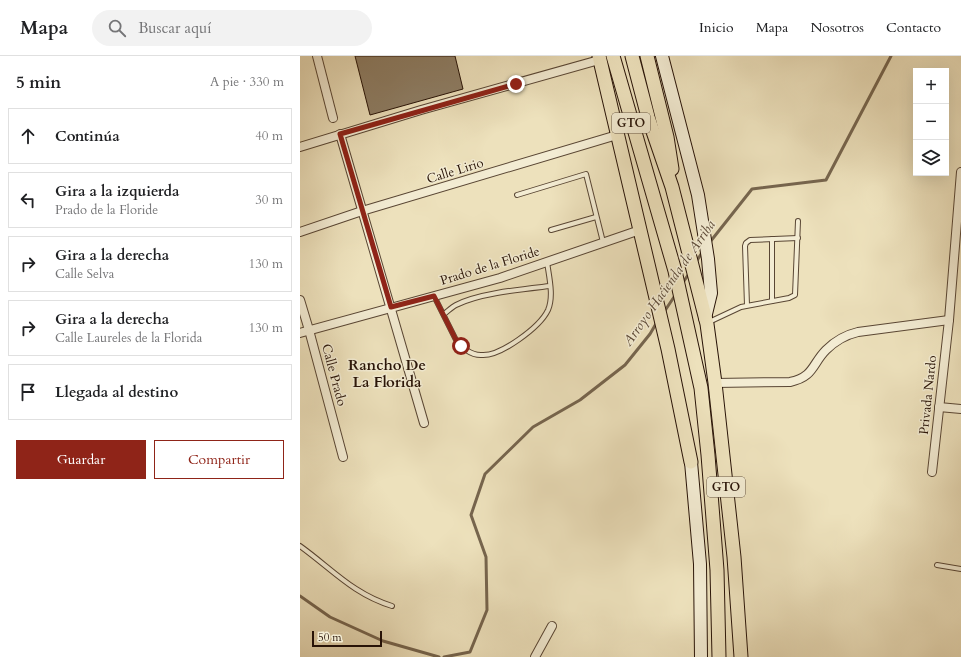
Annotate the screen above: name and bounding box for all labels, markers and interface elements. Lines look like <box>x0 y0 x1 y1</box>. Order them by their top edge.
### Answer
search box <box>92 10 372 46</box>
text: Mapa <box>20 15 68 41</box>
icon: search <box>106 17 128 39</box>
text: Buscar aquí <box>138 18 211 38</box>
text: Inicio <box>699 18 734 37</box>
text: Mapa <box>756 18 788 37</box>
text: Nosotros <box>810 18 864 37</box>
text: Contacto <box>886 18 941 37</box>
map controls <box>913 68 949 176</box>
button: + <box>913 68 949 104</box>
text: 5 min <box>16 71 61 94</box>
text: A pie · 330 m <box>210 73 284 91</box>
route end <box>507 75 525 93</box>
button: − <box>913 104 949 140</box>
road number: GTO <box>612 113 650 133</box>
icon: ahead <box>17 125 39 147</box>
text: Continúa <box>55 126 120 146</box>
text: 40 m <box>255 127 283 145</box>
button: layers <box>913 140 949 176</box>
street label: Calle Lirio <box>424 154 486 188</box>
text: Gira a la izquierda <box>55 181 179 201</box>
icon: left <box>17 189 39 211</box>
text: 30 m <box>255 191 283 209</box>
text: Prado de la Floride <box>55 201 158 219</box>
water label: Arroyo Hacienda de Arriba <box>618 216 720 351</box>
street label: Prado de la Floride <box>438 242 542 290</box>
text: Gira a la derecha <box>55 245 169 265</box>
icon: right <box>17 253 39 275</box>
text: 130 m <box>249 255 283 273</box>
text: Calle Selva <box>55 265 114 283</box>
text: Gira a la derecha <box>55 309 169 329</box>
icon: right <box>17 317 39 339</box>
text: 130 m <box>249 319 283 337</box>
text: Calle Laureles de la Florida <box>55 329 202 347</box>
route start <box>452 337 470 355</box>
street label: Calle Prado <box>317 342 351 408</box>
street label: Privada Nardo <box>915 354 941 436</box>
district label: Rancho De La Florida <box>348 355 426 392</box>
icon: arrive <box>17 381 39 403</box>
text: Llegada al destino <box>55 382 178 402</box>
button: Guardar <box>16 440 146 479</box>
button: Compartir <box>154 440 284 479</box>
road number: GTO <box>707 477 745 497</box>
scale bar <box>312 629 382 648</box>
text: 50 m <box>318 630 342 645</box>

